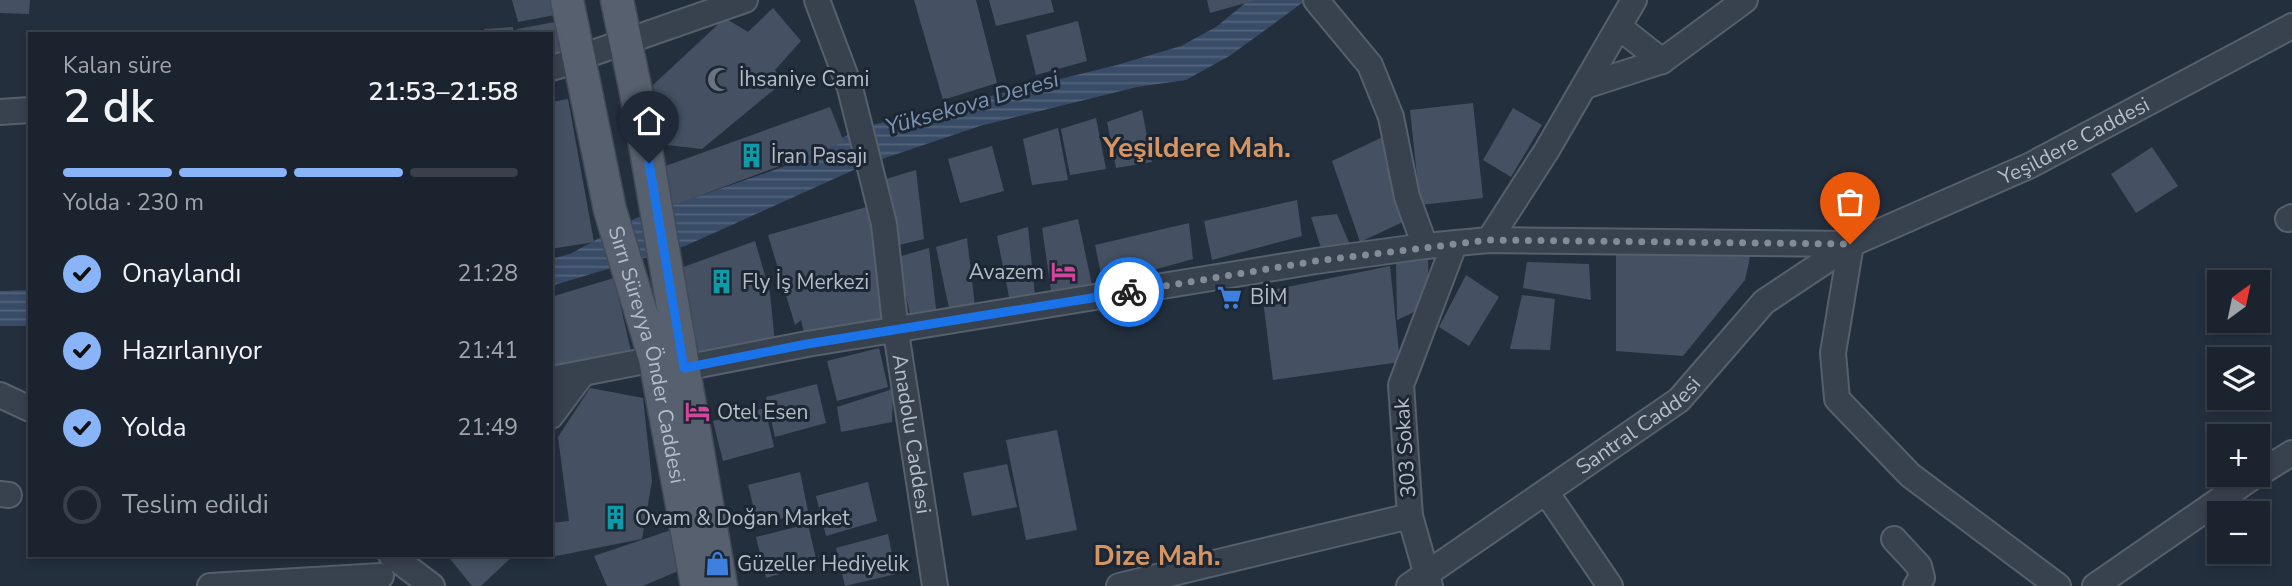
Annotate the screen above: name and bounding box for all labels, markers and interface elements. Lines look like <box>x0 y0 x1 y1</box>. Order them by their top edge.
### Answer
text: Kalan süre <box>63 50 172 81</box>
water label: Yüksekova Deresi <box>882 63 1063 143</box>
mosque icon: İhsaniye Cami <box>705 65 733 93</box>
place label: İhsaniye Cami <box>739 65 869 93</box>
text: 21:53–21:58 <box>368 74 518 109</box>
text: 2 dk <box>63 75 154 138</box>
street label: Yeşildere Caddesi <box>1993 90 2154 192</box>
pin <box>619 91 679 163</box>
icon: home <box>630 102 668 140</box>
district label: Yeşildere Mah. <box>1102 129 1291 167</box>
building icon: İran Pasajı <box>737 142 765 170</box>
place label: İran Pasajı <box>771 142 867 170</box>
pin <box>1820 172 1880 244</box>
icon: bag <box>1831 183 1869 221</box>
text: Yolda · 230 m <box>63 187 204 218</box>
street label: Sırrı Süreyya Önder Caddesi <box>602 223 692 486</box>
icon: check <box>63 255 101 293</box>
text: Onaylandı <box>122 256 241 291</box>
courier <box>1094 257 1164 327</box>
text: 21:28 <box>458 258 518 289</box>
place label: Avazem <box>969 258 1044 286</box>
hotel icon: Avazem <box>1050 258 1078 286</box>
building icon: Fly İş Merkezi <box>708 268 736 296</box>
place label: Fly İş Merkezi <box>742 268 869 296</box>
north arrow <box>2207 270 2270 332</box>
map controls <box>2207 270 2270 564</box>
icon: bike <box>1110 273 1148 311</box>
supermarket icon: BİM <box>1216 283 1244 311</box>
place label: BİM <box>1250 283 1288 311</box>
icon: check <box>63 332 101 370</box>
text: Hazırlanıyor <box>122 333 262 368</box>
text: 21:41 <box>458 335 518 366</box>
button: layers <box>2207 347 2270 410</box>
street label: Anadolu Caddesi <box>886 352 938 516</box>
street label: Santral Caddesi <box>1570 371 1707 481</box>
street label: 303 Sokak <box>1388 397 1422 499</box>
hotel icon: Otel Esen <box>683 398 711 426</box>
place label: Otel Esen <box>717 398 808 426</box>
icon: check <box>63 409 101 447</box>
text: Yolda <box>122 410 186 445</box>
text: 21:49 <box>458 412 518 443</box>
button: + <box>2207 424 2270 487</box>
text: Teslim edildi <box>122 487 269 522</box>
button: − <box>2207 501 2270 564</box>
building icon: Ovam & Doğan Market <box>601 504 629 532</box>
place label: Ovam & Doğan Market <box>635 504 850 532</box>
district label: Dize Mah. <box>1093 537 1221 575</box>
shop icon: Güzeller Hediyelik <box>703 550 731 578</box>
place label: Güzeller Hediyelik <box>737 550 909 578</box>

